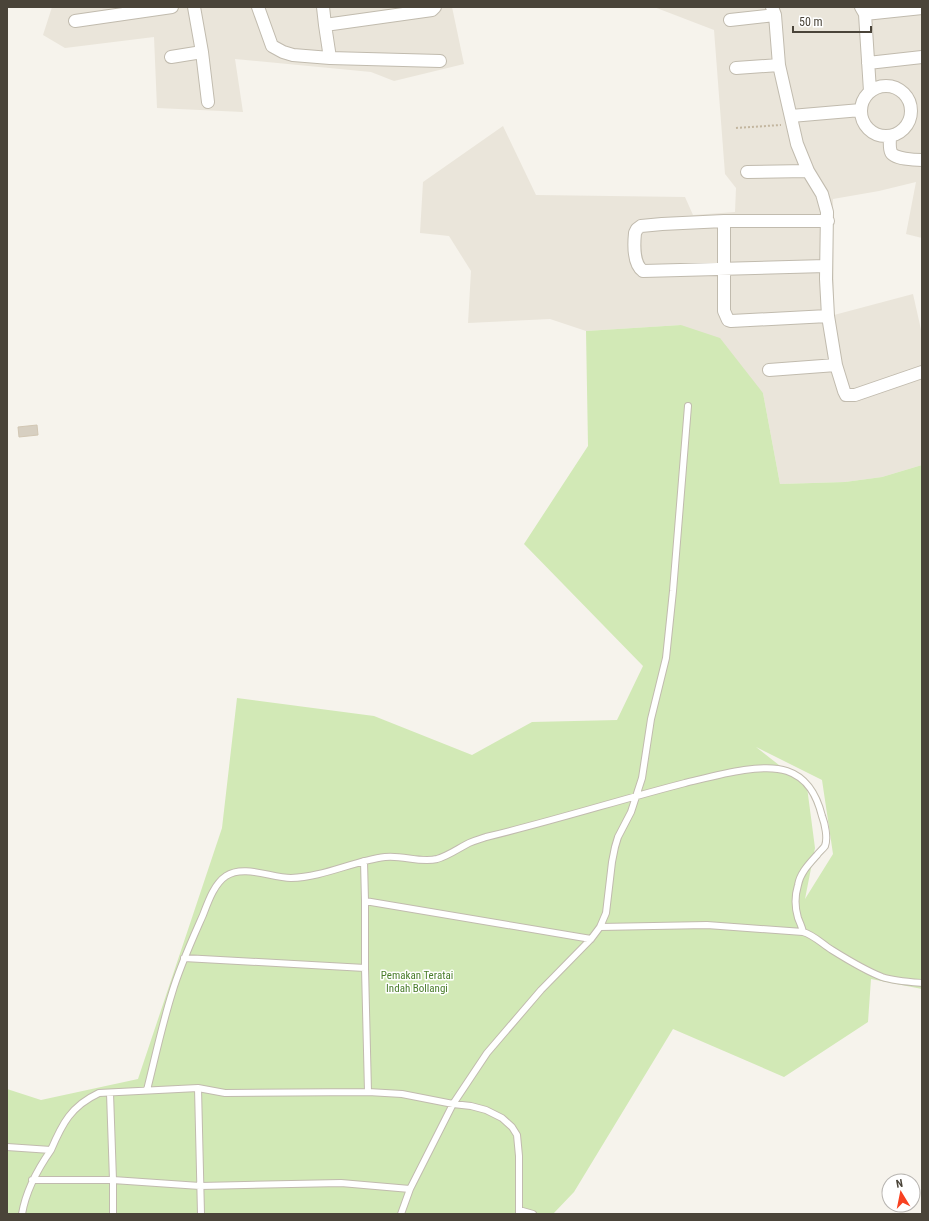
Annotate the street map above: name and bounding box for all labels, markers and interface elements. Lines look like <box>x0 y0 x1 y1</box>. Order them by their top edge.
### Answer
scale bar <box>793 8 871 34</box>
text: 50 m <box>799 15 823 29</box>
park label: Pemakan Teratai Indah Bollangi <box>381 969 453 995</box>
north arrow <box>881 1173 921 1213</box>
text: N <box>895 1177 904 1191</box>

